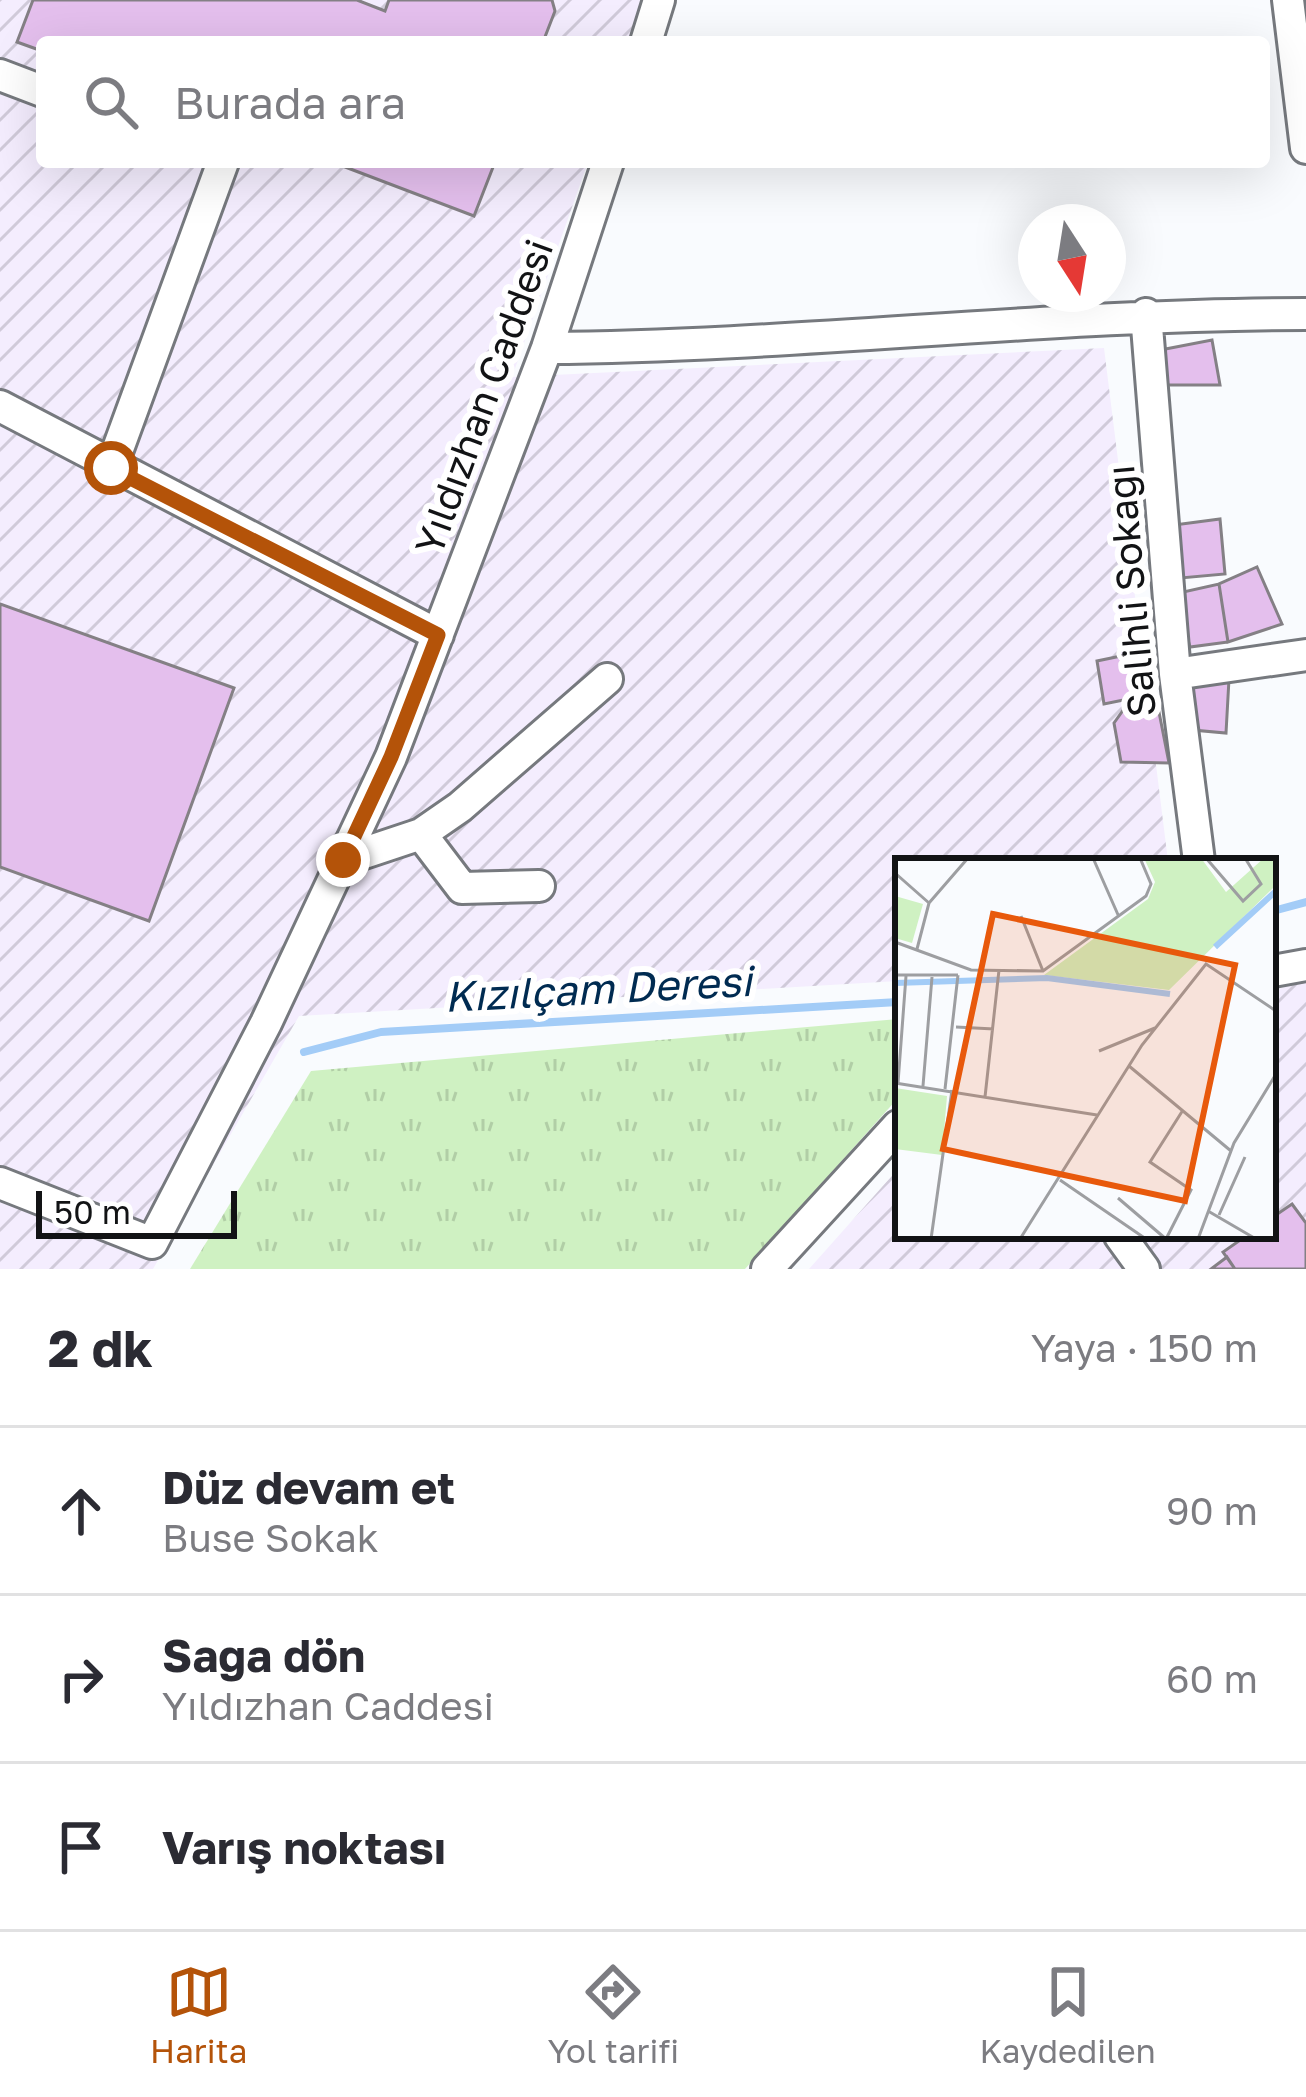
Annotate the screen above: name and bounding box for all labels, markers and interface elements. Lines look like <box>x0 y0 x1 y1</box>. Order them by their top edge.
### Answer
search box <box>36 36 1270 168</box>
icon: search <box>78 69 144 135</box>
text: Burada ara <box>174 75 406 129</box>
north arrow <box>1018 204 1126 312</box>
street label: Yıldızhan Caddesi <box>405 233 562 561</box>
route start <box>84 441 138 495</box>
street label: Salihli Sokağı <box>1096 463 1165 719</box>
route end <box>316 833 370 887</box>
inset map <box>895 858 1276 1239</box>
water label: Kızılçam Deresi <box>443 955 758 1021</box>
scale bar <box>36 1185 237 1238</box>
text: 50 m <box>54 1192 131 1231</box>
text: 2 dk <box>48 1317 153 1378</box>
text: Yaya · 150 m <box>1031 1324 1258 1371</box>
text: Düz devam et <box>162 1460 455 1514</box>
icon: ahead <box>48 1478 114 1544</box>
text: 90 m <box>1166 1487 1258 1534</box>
text: Buse Sokak <box>162 1514 379 1561</box>
text: Sağa dön <box>162 1628 365 1682</box>
icon: right <box>48 1646 114 1712</box>
text: 60 m <box>1166 1655 1258 1702</box>
text: Yıldızhan Caddesi <box>162 1682 494 1729</box>
icon: arrive <box>48 1814 114 1880</box>
text: Varış noktası <box>162 1820 446 1874</box>
tab: Harita <box>150 1959 247 2070</box>
tab: Yol tarifi <box>548 1959 679 2070</box>
tab: Kaydedilen <box>979 1959 1156 2070</box>

